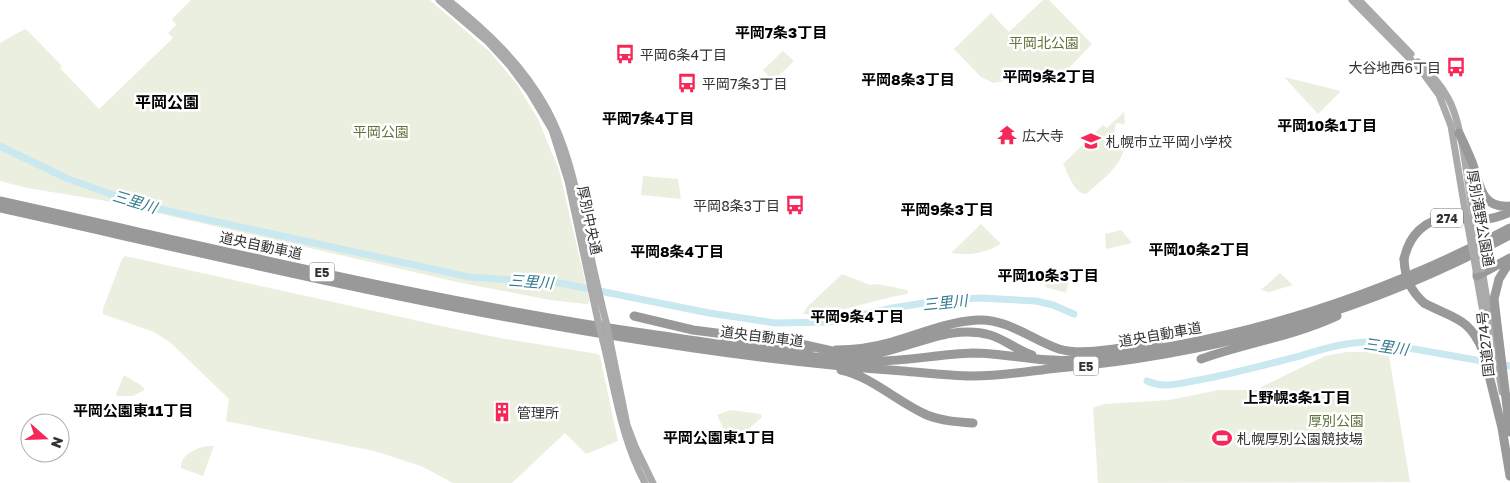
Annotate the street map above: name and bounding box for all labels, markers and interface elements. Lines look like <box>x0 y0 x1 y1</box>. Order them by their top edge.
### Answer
district label: 平岡7条3丁目 <box>735 23 827 41</box>
park label: 平岡北公園 <box>1009 34 1079 51</box>
bus stop icon: 平岡6条4丁目 <box>614 43 636 65</box>
place label: 平岡6条4丁目 <box>640 46 727 63</box>
bus stop icon: 大谷地西6丁目 <box>1445 56 1467 78</box>
place label: 大谷地西6丁目 <box>1349 59 1441 76</box>
district label: 平岡9条2丁目 <box>1002 67 1096 85</box>
district label: 平岡8条3丁目 <box>861 70 955 88</box>
bus stop icon: 平岡7条3丁目 <box>676 72 698 94</box>
place label: 平岡7条3丁目 <box>702 75 788 92</box>
district label: 平岡公園 <box>135 92 199 112</box>
district label: 平岡7条4丁目 <box>602 109 694 127</box>
district label: 平岡10条1丁目 <box>1277 116 1377 134</box>
park label: 平岡公園 <box>353 123 409 140</box>
temple icon: 広大寺 <box>996 124 1018 146</box>
place label: 広大寺 <box>1022 127 1064 144</box>
school or university icon: 札幌市立平岡小学校 <box>1080 130 1102 152</box>
place label: 札幌市立平岡小学校 <box>1106 133 1232 150</box>
street label: 厚別滝野公園通 <box>1464 168 1498 268</box>
street label: 厚別中央通 <box>574 184 606 256</box>
water label: 三里川 <box>111 186 161 217</box>
bus stop icon: 平岡8条3丁目 <box>784 194 806 216</box>
place label: 平岡8条3丁目 <box>693 197 780 214</box>
district label: 平岡9条3丁目 <box>900 200 994 218</box>
road number: 274 <box>1431 208 1463 228</box>
street label: 道央自動車道 <box>218 228 304 262</box>
district label: 平岡10条2丁目 <box>1148 240 1250 258</box>
district label: 平岡8条4丁目 <box>630 242 724 260</box>
road number: E5 <box>310 262 334 282</box>
district label: 平岡10条3丁目 <box>997 266 1099 284</box>
water label: 三里川 <box>508 270 556 292</box>
water label: 三里川 <box>922 290 970 313</box>
district label: 平岡9条4丁目 <box>810 307 904 325</box>
street label: 国道274号 <box>1473 310 1497 378</box>
street label: 道央自動車道 <box>1117 318 1203 350</box>
street label: 道央自動車道 <box>719 322 805 350</box>
water label: 三里川 <box>1362 334 1412 358</box>
road number: E5 <box>1074 356 1098 376</box>
district label: 上野幌3条1丁目 <box>1244 388 1350 406</box>
district label: 平岡公園東11丁目 <box>73 401 193 419</box>
building icon: 管理所 <box>491 401 513 423</box>
place label: 管理所 <box>517 404 559 421</box>
park label: 厚別公園 <box>1308 412 1364 429</box>
north arrow <box>20 413 70 463</box>
sports icon: 札幌厚別公園競技場 <box>1211 427 1233 449</box>
district label: 平岡公園東1丁目 <box>663 428 775 446</box>
place label: 札幌厚別公園競技場 <box>1237 430 1363 447</box>
text: N <box>48 435 67 451</box>

